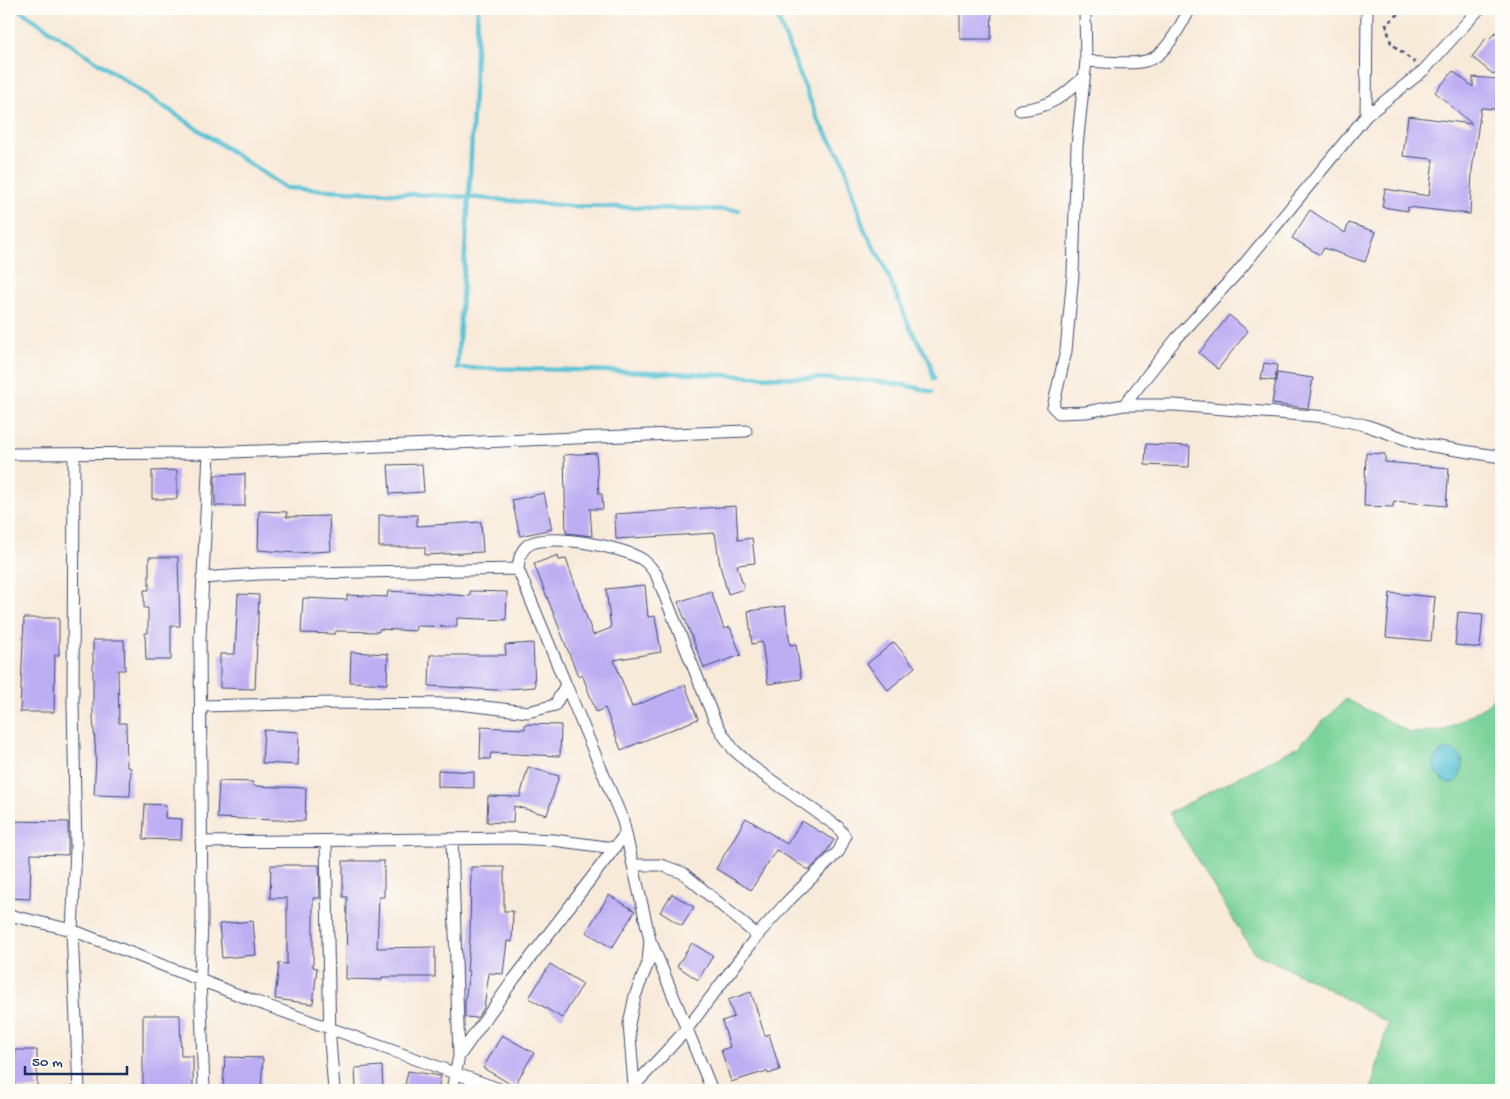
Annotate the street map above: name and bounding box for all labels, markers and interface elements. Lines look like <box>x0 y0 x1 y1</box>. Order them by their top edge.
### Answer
scale bar <box>25 1044 128 1076</box>
text: 50 m <box>32 1054 63 1072</box>

